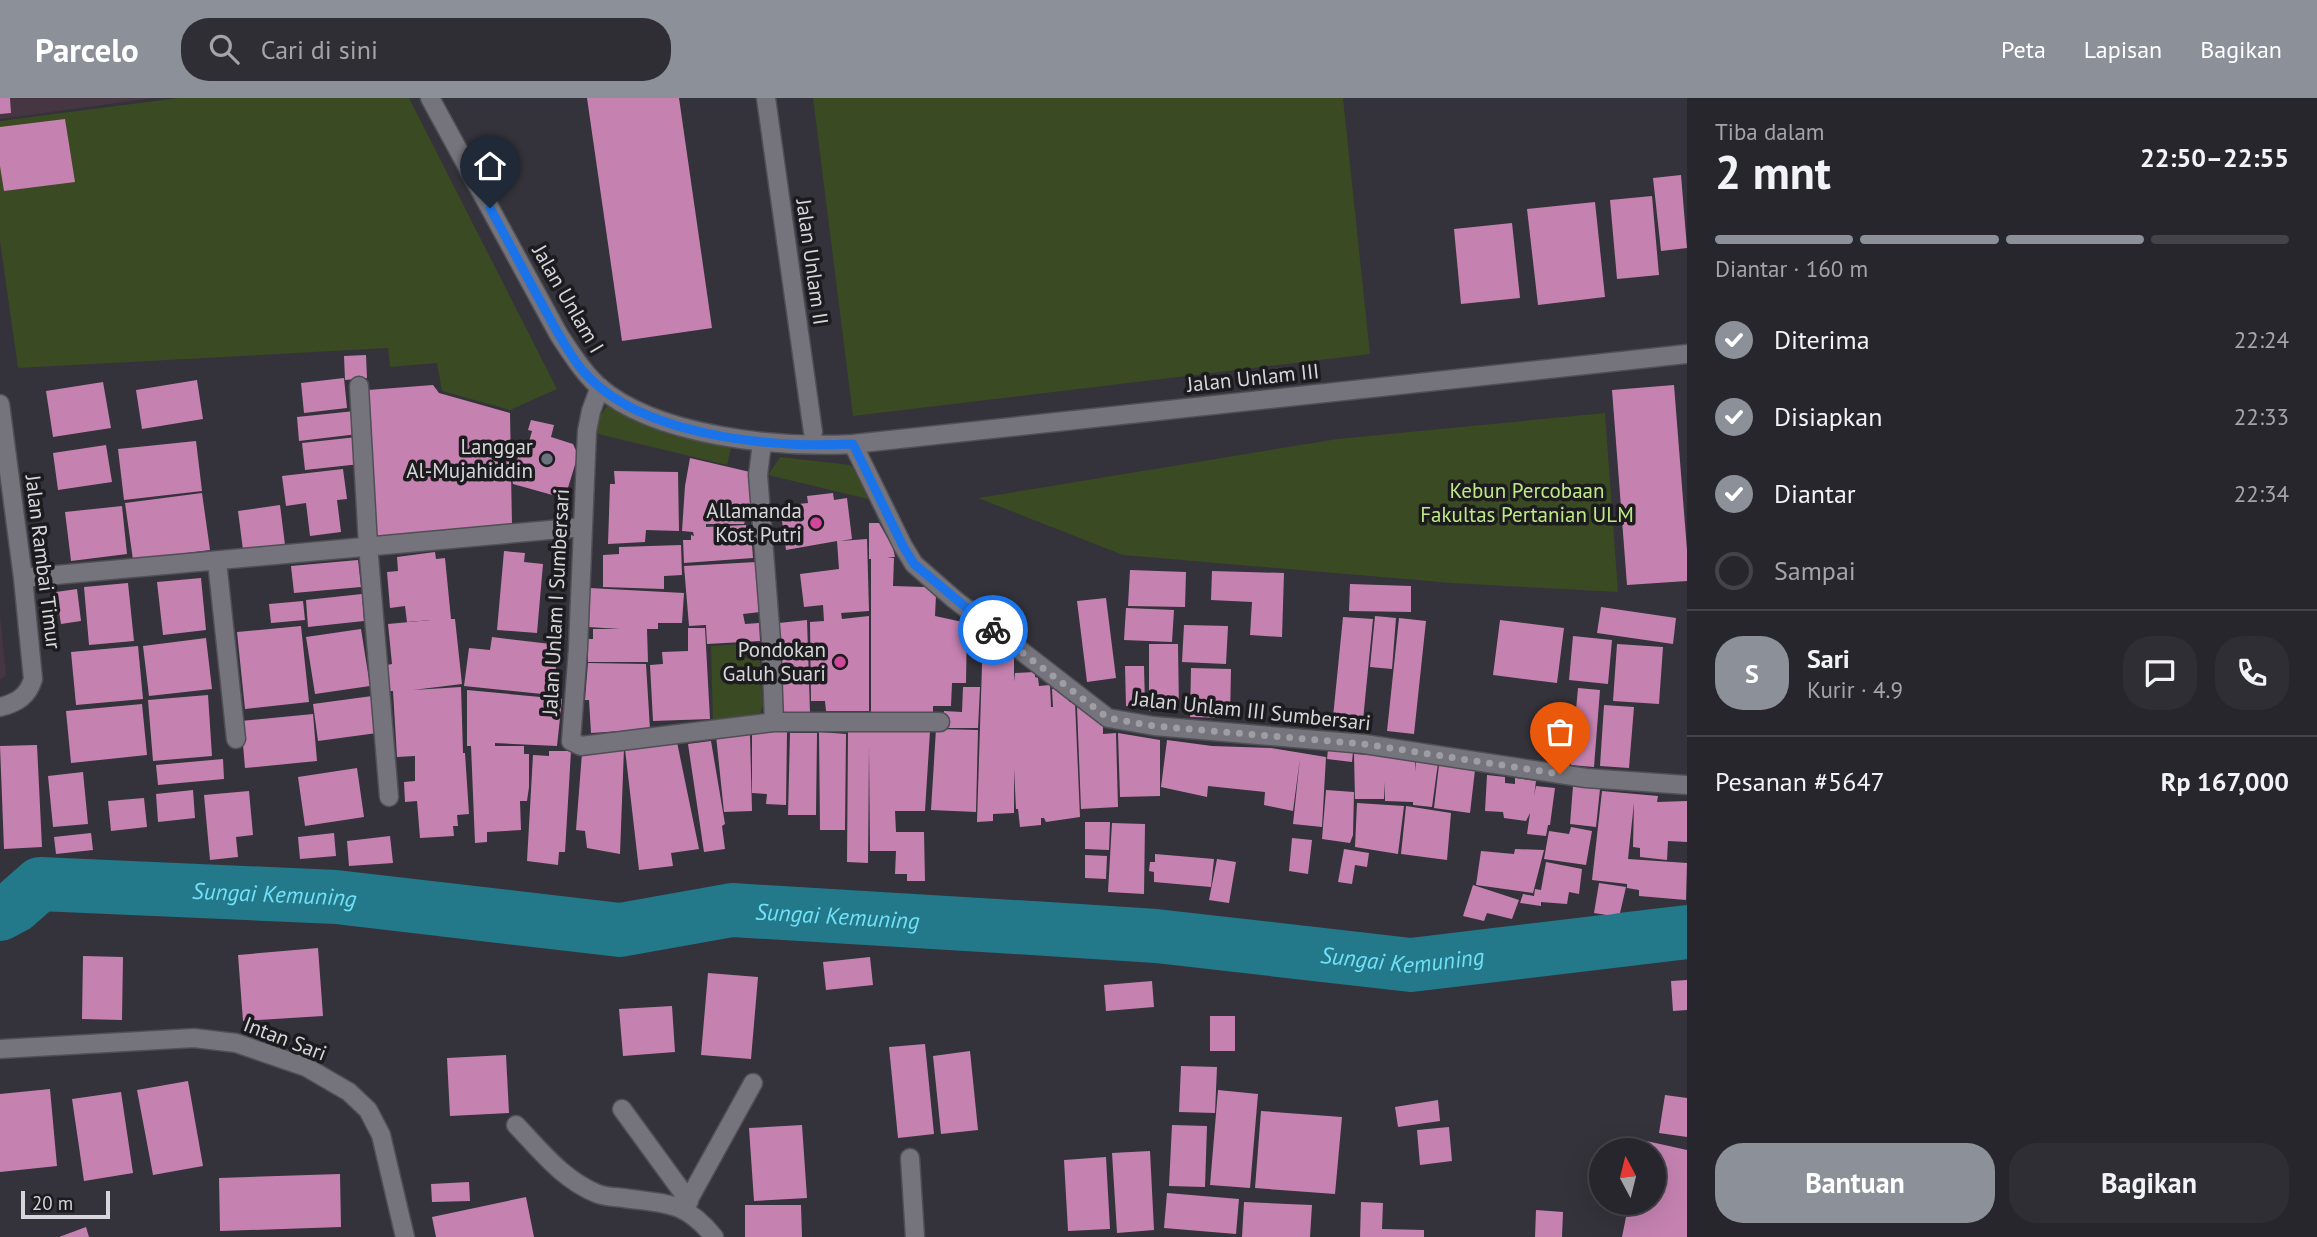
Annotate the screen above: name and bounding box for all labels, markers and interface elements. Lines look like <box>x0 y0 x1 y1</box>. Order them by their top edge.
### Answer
search box <box>181 18 671 81</box>
text: Parcelo <box>35 28 139 71</box>
icon: search <box>205 30 243 68</box>
text: Cari di sini <box>261 33 378 66</box>
text: Peta <box>2001 34 2046 65</box>
text: Lapisan <box>2084 34 2162 65</box>
text: Bagikan <box>2200 34 2282 65</box>
text: Tiba dalam <box>1715 117 1824 146</box>
pin <box>460 136 520 208</box>
text: 22:50–22:55 <box>2140 141 2289 174</box>
text: 2 mnt <box>1715 142 1831 202</box>
icon: home <box>471 147 509 185</box>
street label: Jalan Unlam II <box>790 196 835 327</box>
street label: Jalan Unlam I <box>526 239 610 358</box>
text: Diantar · 160 m <box>1715 254 1868 283</box>
icon: check <box>1715 321 1753 359</box>
text: Diterima <box>1774 323 1870 356</box>
text: 22:24 <box>2234 325 2289 354</box>
street label: Jalan Unlam III <box>1184 357 1320 398</box>
icon: check <box>1715 398 1753 436</box>
text: Disiapkan <box>1774 400 1882 433</box>
text: 22:33 <box>2234 402 2289 431</box>
place label: Langgar Al-Mujahiddin <box>406 433 533 484</box>
marker: Langgar Al-Mujahiddin <box>539 451 555 467</box>
street label: Jalan Rambai Timur <box>19 472 68 650</box>
icon: check <box>1715 475 1753 513</box>
park label: Kebun Percobaan Fakultas Pertanian ULM <box>1420 477 1634 528</box>
text: Diantar <box>1774 477 1856 510</box>
text: 22:34 <box>2234 479 2289 508</box>
street label: Jalan Unlam I Sumbersari <box>536 488 575 717</box>
place label: Allamanda Kost Putri <box>706 497 802 548</box>
marker: Allamanda Kost Putri <box>808 515 824 531</box>
text: Sampai <box>1774 554 1856 587</box>
courier <box>958 595 1028 665</box>
icon: bike <box>974 611 1012 649</box>
place label: Pondokan Galuh Suari <box>723 636 826 687</box>
button: chat <box>2123 636 2197 710</box>
button: phone <box>2215 636 2289 710</box>
text: Sari <box>1807 642 1850 675</box>
marker: Pondokan Galuh Suari <box>832 654 848 670</box>
text: S <box>1745 657 1759 690</box>
text: Kurir · 4.9 <box>1807 675 1903 704</box>
street label: Jalan Unlam III Sumbersari <box>1131 684 1372 736</box>
pin <box>1530 702 1590 774</box>
icon: bag <box>1541 713 1579 751</box>
text: Pesanan #5647 <box>1715 765 1885 798</box>
text: Rp 167,000 <box>2161 765 2289 798</box>
water label: Sungai Kemuning <box>192 876 359 913</box>
water label: Sungai Kemuning <box>755 896 921 935</box>
water label: Sungai Kemuning <box>1319 940 1486 979</box>
street label: Intan Sari <box>240 1010 330 1067</box>
north arrow <box>1589 1138 1666 1214</box>
map controls <box>1589 1138 1666 1215</box>
button: Bantuan <box>1715 1143 1995 1223</box>
button: Bagikan <box>2009 1143 2289 1223</box>
scale bar <box>21 1188 110 1220</box>
text: 20 m <box>32 1191 73 1215</box>

